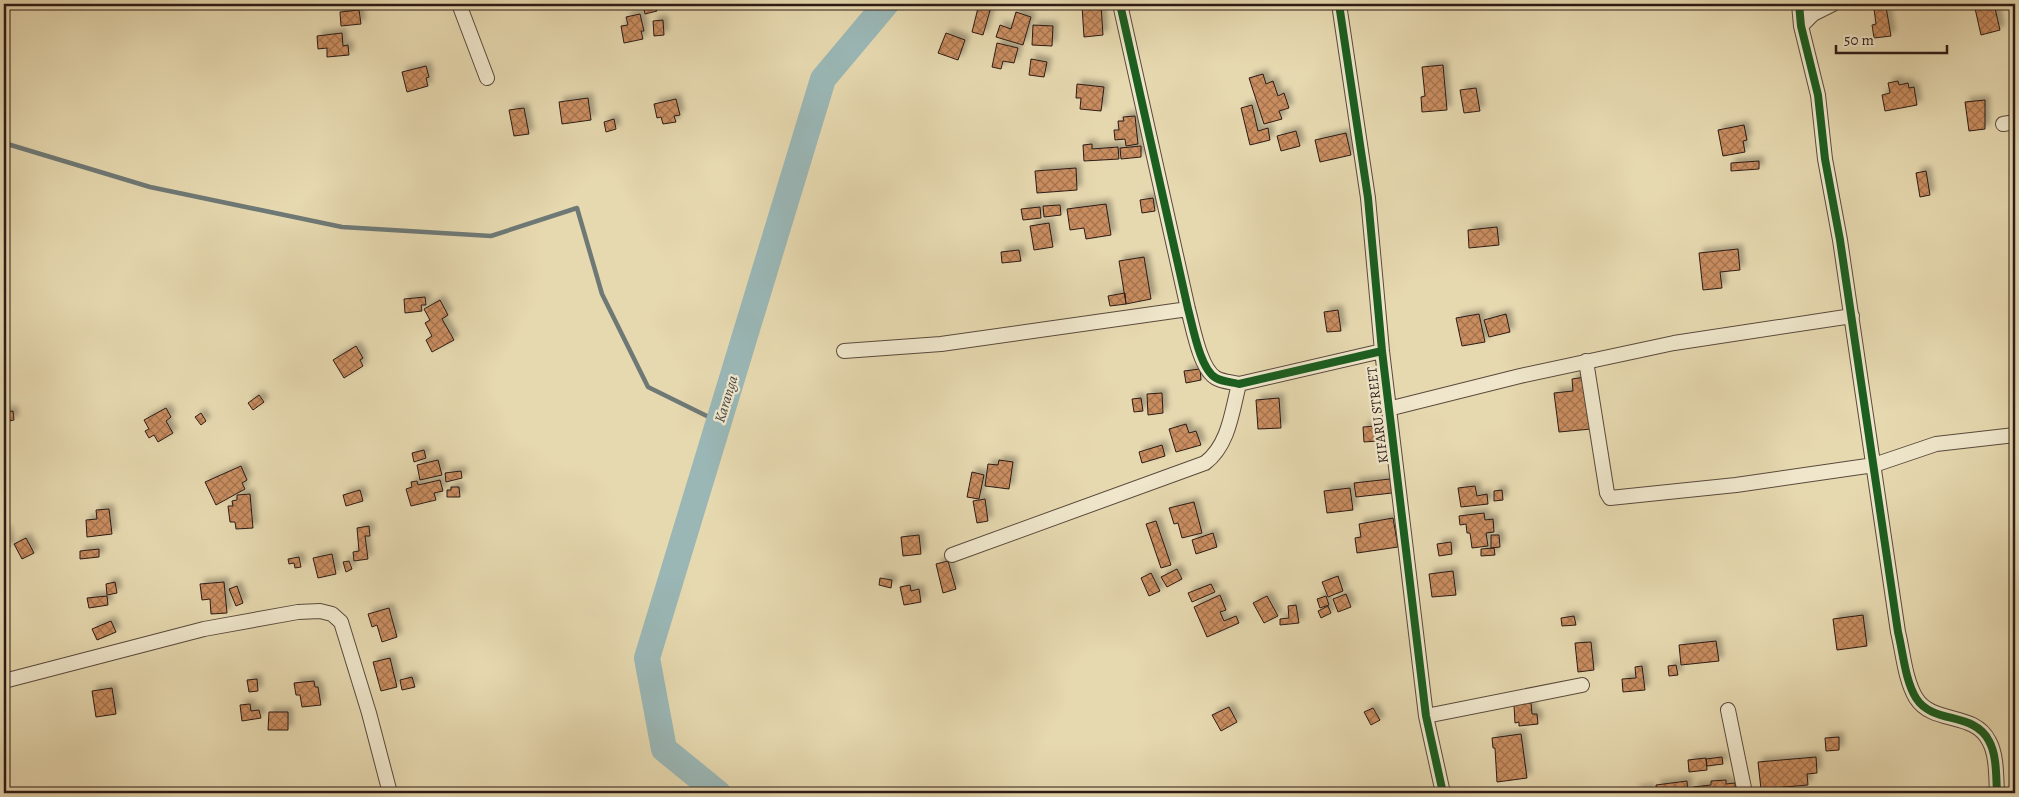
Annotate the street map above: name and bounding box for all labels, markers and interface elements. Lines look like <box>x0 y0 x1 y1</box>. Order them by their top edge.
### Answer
scale bar <box>1836 22 1948 54</box>
text: 50 m <box>1844 30 1874 50</box>
street label: KIFARU STREET <box>1362 365 1393 464</box>
water label: Karanga <box>709 373 743 425</box>

